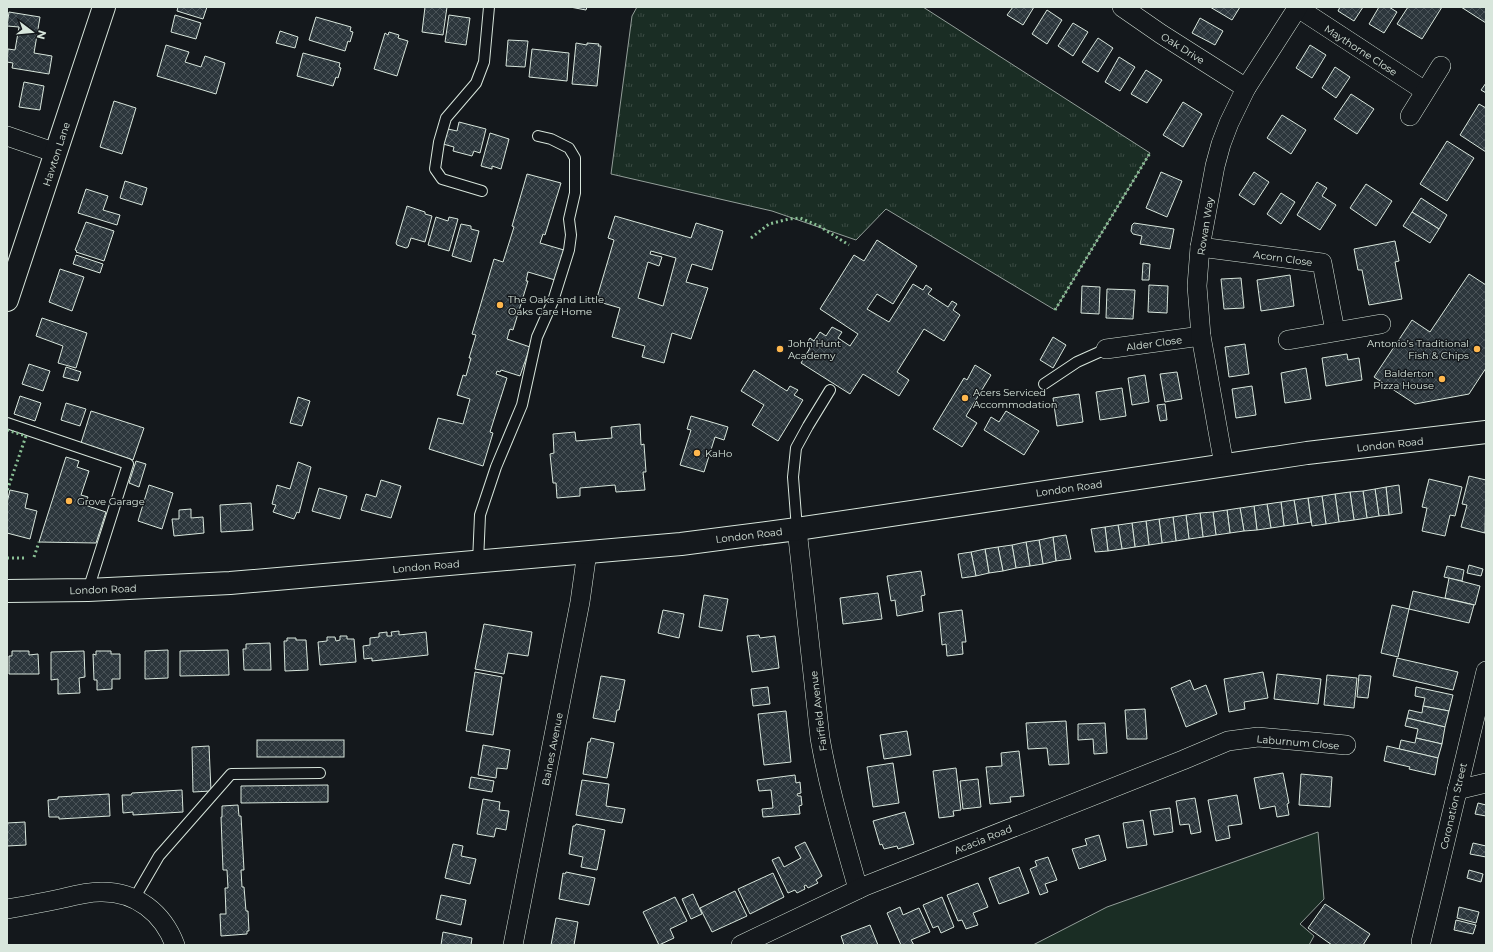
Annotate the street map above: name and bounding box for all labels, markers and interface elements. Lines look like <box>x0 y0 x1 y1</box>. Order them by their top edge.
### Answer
north arrow <box>12 12 52 52</box>
street label: Maythorne Close <box>1322 22 1400 79</box>
text: N <box>34 29 50 41</box>
street label: Oak Drive <box>1158 30 1207 67</box>
street label: Hawton Lane <box>40 120 73 188</box>
street label: Rowan Way <box>1194 195 1217 256</box>
street label: Acorn Close <box>1253 248 1313 269</box>
place label: The Oaks and Little Oaks Care Home <box>508 293 604 318</box>
marker: The Oaks and Little Oaks Care Home <box>495 300 505 310</box>
street label: Alder Close <box>1125 333 1183 354</box>
place label: John Hunt Academy <box>787 337 841 362</box>
place label: Antonio’s Traditional Fish & Chips <box>1367 337 1469 362</box>
marker: John Hunt Academy <box>775 344 785 354</box>
marker: Antonio’s Traditional Fish & Chips <box>1472 344 1482 354</box>
place label: Balderton Pizza House <box>1373 367 1434 392</box>
marker: Balderton Pizza House <box>1437 374 1447 384</box>
place label: Acers Serviced Accommodation <box>973 386 1057 411</box>
marker: Acers Serviced Accommodation <box>960 393 970 403</box>
street label: London Road <box>1356 435 1424 454</box>
place label: KaHo <box>705 447 732 460</box>
marker: KaHo <box>692 448 702 458</box>
street label: London Road <box>1035 477 1103 500</box>
place label: Grove Garage <box>77 495 145 508</box>
marker: Grove Garage <box>64 496 74 506</box>
street label: London Road <box>715 525 783 546</box>
street label: London Road <box>392 557 460 576</box>
street label: London Road <box>69 582 137 597</box>
street label: Fairfield Avenue <box>807 670 830 752</box>
street label: Baines Avenue <box>539 711 566 787</box>
street label: Laburnum Close <box>1256 732 1340 753</box>
street label: Coronation Street <box>1437 761 1470 851</box>
street label: Acacia Road <box>952 822 1014 857</box>

